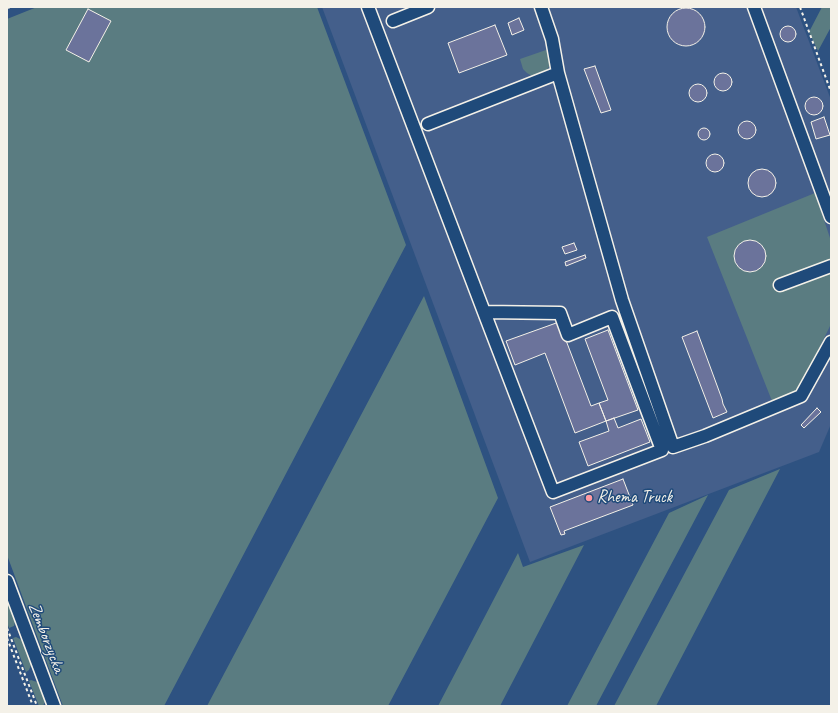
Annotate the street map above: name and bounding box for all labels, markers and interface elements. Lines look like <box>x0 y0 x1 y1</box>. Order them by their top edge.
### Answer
place label: Rhema Truck <box>597 488 672 508</box>
marker: Rhema Truck <box>584 493 594 503</box>
street label: Zemborzycka <box>23 600 69 676</box>

